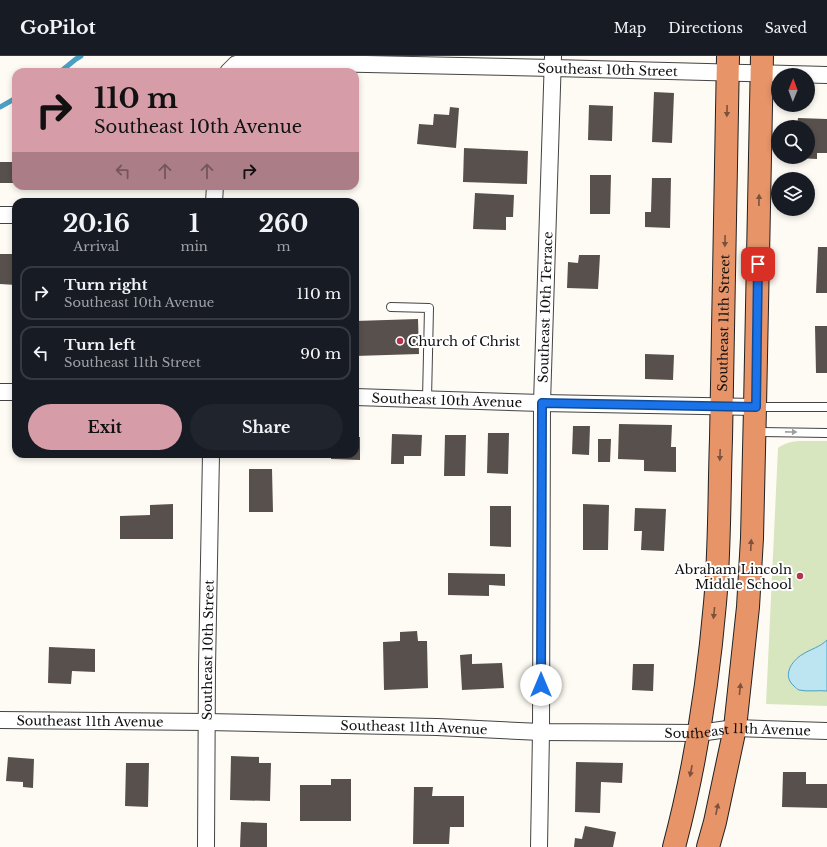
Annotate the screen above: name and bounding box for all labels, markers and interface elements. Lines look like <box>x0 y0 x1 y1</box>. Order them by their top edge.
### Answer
text: GoPilot <box>20 16 96 39</box>
text: Map <box>614 19 646 37</box>
text: Directions <box>668 19 743 37</box>
text: Saved <box>765 19 807 37</box>
street label: Southeast 10th Street <box>537 60 678 80</box>
north arrow <box>771 68 815 112</box>
map controls <box>771 68 815 216</box>
text: 110 m <box>94 81 178 116</box>
icon: right <box>28 84 80 136</box>
one-way arrow <box>724 105 730 118</box>
text: Southeast 10th Avenue <box>94 116 302 138</box>
button: search <box>771 120 815 164</box>
icon: left <box>112 160 134 182</box>
icon: ahead <box>154 160 176 182</box>
icon: ahead <box>196 160 218 182</box>
icon: right <box>238 160 260 182</box>
button: layers <box>771 172 815 216</box>
one-way arrow <box>756 193 762 206</box>
text: 20:16 <box>63 209 130 238</box>
text: 1 <box>189 209 199 238</box>
text: 260 <box>258 209 308 238</box>
street label: Southeast 10th Terrace <box>535 231 556 383</box>
one-way arrow <box>721 235 728 247</box>
text: Arrival <box>73 238 119 255</box>
text: min <box>180 238 208 255</box>
text: m <box>276 238 290 255</box>
pin <box>741 247 775 281</box>
icon: arrive <box>747 253 769 275</box>
street label: Southeast 11th Street <box>714 254 733 392</box>
text: Turn right <box>64 275 147 294</box>
icon: right <box>30 282 52 304</box>
text: 110 m <box>297 284 341 303</box>
text: Southeast 10th Avenue <box>64 294 214 311</box>
place label: Church of Christ <box>408 333 520 350</box>
text: Turn left <box>64 335 135 354</box>
marker: Church of Christ <box>395 336 405 346</box>
icon: left <box>30 342 52 364</box>
text: 90 m <box>300 344 341 363</box>
text: Southeast 11th Street <box>64 354 201 371</box>
street label: Southeast 10th Avenue <box>371 390 522 411</box>
button: Exit <box>28 404 182 450</box>
button: Share <box>190 404 343 450</box>
one-way arrow <box>785 429 797 436</box>
one-way arrow <box>717 449 724 461</box>
one-way arrow <box>748 539 755 552</box>
place label: Abraham Lincoln Middle School <box>674 561 792 593</box>
marker: Abraham Lincoln Middle School <box>795 571 805 581</box>
street label: Southeast 10th Street <box>199 580 218 720</box>
one-way arrow <box>711 607 717 619</box>
position arrow <box>520 664 562 706</box>
one-way arrow <box>736 683 743 695</box>
street label: Southeast 11th Avenue <box>16 712 164 731</box>
street label: Southeast 11th Avenue <box>340 717 488 738</box>
street label: Southeast 11th Avenue <box>664 720 811 742</box>
one-way arrow <box>688 765 694 777</box>
one-way arrow <box>715 803 721 815</box>

